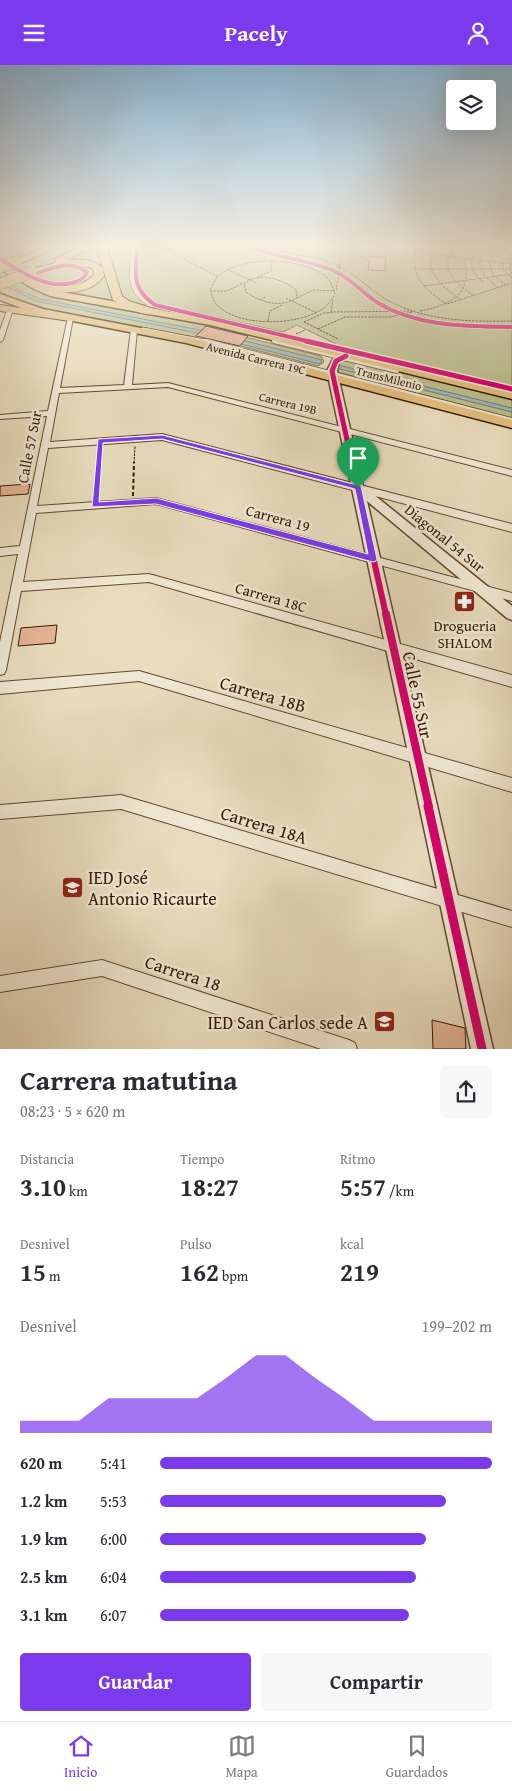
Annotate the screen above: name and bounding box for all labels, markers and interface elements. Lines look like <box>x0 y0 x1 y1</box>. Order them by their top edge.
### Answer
text: Pacely <box>224 17 288 49</box>
icon: menu <box>20 19 48 47</box>
icon: person <box>464 19 492 47</box>
map controls <box>446 80 496 130</box>
button: layers <box>446 80 496 130</box>
street label: Avenida Carrera 19C <box>205 337 308 379</box>
street label: TransMilenio <box>354 362 424 394</box>
street label: Carrera 19B <box>257 388 319 418</box>
street label: Calle 57 Sur <box>12 409 46 485</box>
pin <box>337 437 379 488</box>
icon: arrive <box>344 444 372 472</box>
street label: Carrera 19 <box>244 499 312 537</box>
street label: Diagonal 54 Sur <box>400 499 490 577</box>
street label: Carrera 18C <box>233 577 309 617</box>
pharmacy icon: Drogueria SHALOM <box>453 590 477 614</box>
place label: Drogueria SHALOM <box>434 615 496 653</box>
street label: Calle 55 Sur <box>396 649 440 741</box>
street label: Carrera 18B <box>217 669 309 719</box>
street label: Carrera 18A <box>217 799 311 851</box>
place label: IED José Antonio Ricaurte <box>88 864 217 912</box>
school or university icon: IED José Antonio Ricaurte <box>60 875 84 899</box>
street label: Carrera 18 <box>142 948 224 998</box>
place label: IED San Carlos sede A <box>208 1009 368 1036</box>
school or university icon: IED San Carlos sede A <box>372 1010 396 1034</box>
text: Carrera matutina <box>20 1059 238 1100</box>
button: share <box>440 1066 492 1118</box>
text: 08:23 · 5 × 620 m <box>20 1099 125 1123</box>
text: Distancia <box>20 1149 74 1169</box>
text: Tiempo <box>180 1149 224 1169</box>
text: Ritmo <box>340 1149 376 1169</box>
text: 3.10 <box>20 1169 66 1205</box>
text: 18:27 <box>180 1169 239 1205</box>
text: 5:57 <box>340 1169 386 1205</box>
text: km <box>66 1181 88 1201</box>
text: /km <box>386 1181 414 1201</box>
text: Desnivel <box>20 1234 70 1254</box>
text: Pulso <box>180 1234 212 1254</box>
text: kcal <box>340 1234 364 1254</box>
text: 15 <box>20 1254 46 1290</box>
text: 162 <box>180 1254 219 1290</box>
text: 219 <box>340 1254 379 1290</box>
text: m <box>46 1266 60 1286</box>
text: bpm <box>219 1266 248 1286</box>
text: Desnivel <box>20 1314 77 1338</box>
text: 199–202 m <box>422 1314 492 1338</box>
text: 620 m <box>20 1451 62 1475</box>
text: 5:41 <box>100 1451 127 1475</box>
text: 1.2 km <box>20 1489 67 1513</box>
text: 5:53 <box>100 1489 127 1513</box>
text: 1.9 km <box>20 1527 67 1551</box>
text: 6:00 <box>100 1527 127 1551</box>
text: 2.5 km <box>20 1565 67 1589</box>
text: 6:04 <box>100 1565 127 1589</box>
text: 3.1 km <box>20 1603 67 1627</box>
text: 6:07 <box>100 1603 127 1627</box>
button: Guardar <box>20 1653 251 1711</box>
button: Compartir <box>261 1653 492 1711</box>
tab: Inicio <box>64 1732 97 1782</box>
tab: Mapa <box>225 1732 258 1782</box>
tab: Guardados <box>386 1732 448 1782</box>

